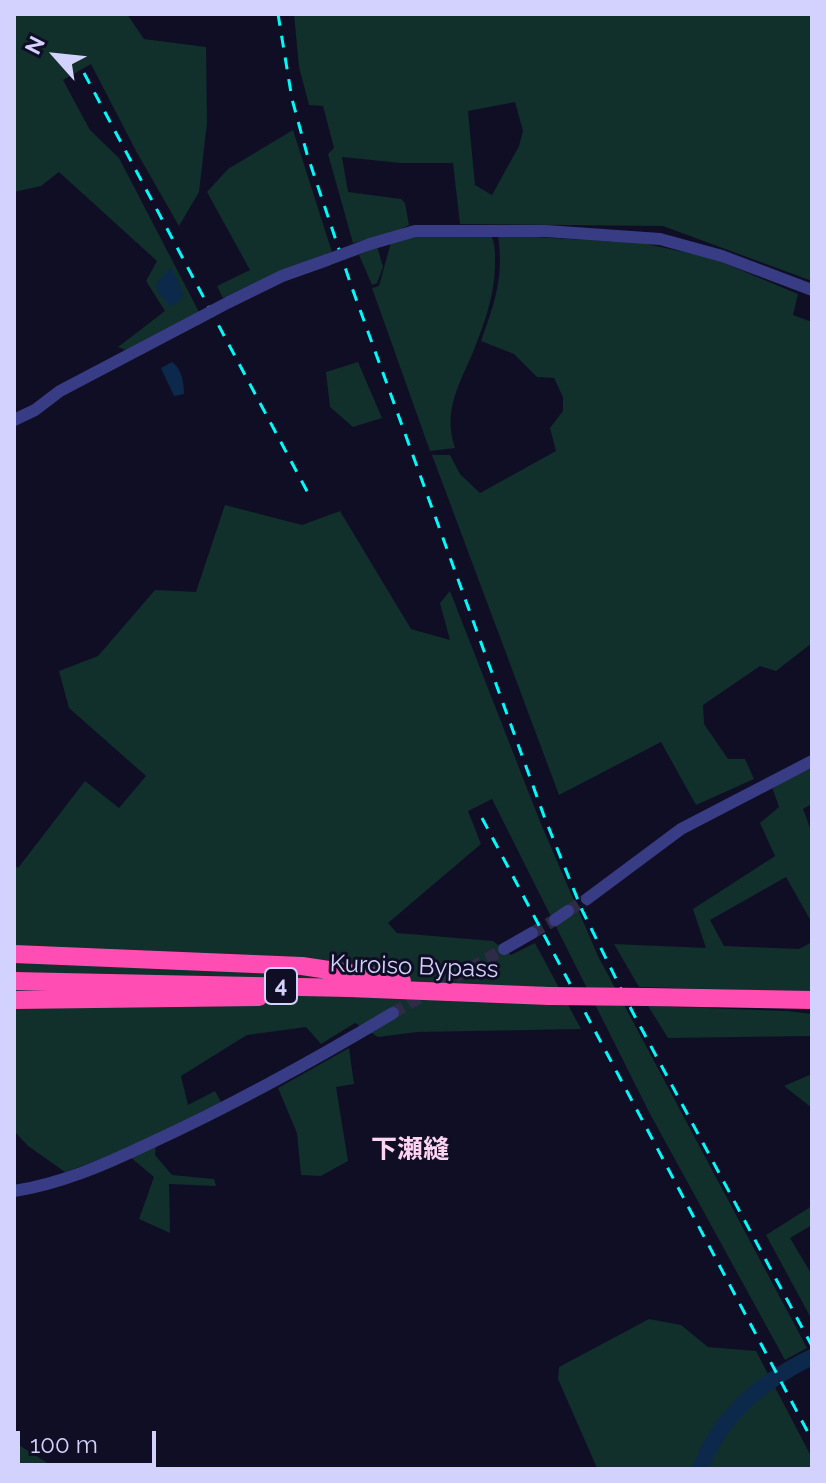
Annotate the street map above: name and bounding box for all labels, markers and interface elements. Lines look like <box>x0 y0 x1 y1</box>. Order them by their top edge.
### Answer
north arrow <box>16 16 96 96</box>
text: N <box>19 32 50 58</box>
street label: Kuroiso Bypass <box>329 950 499 984</box>
road number: 4 <box>265 968 297 1004</box>
district label: 下瀬縫 <box>371 1134 449 1166</box>
scale bar <box>20 1415 160 1465</box>
text: 100 m <box>30 1430 98 1459</box>

